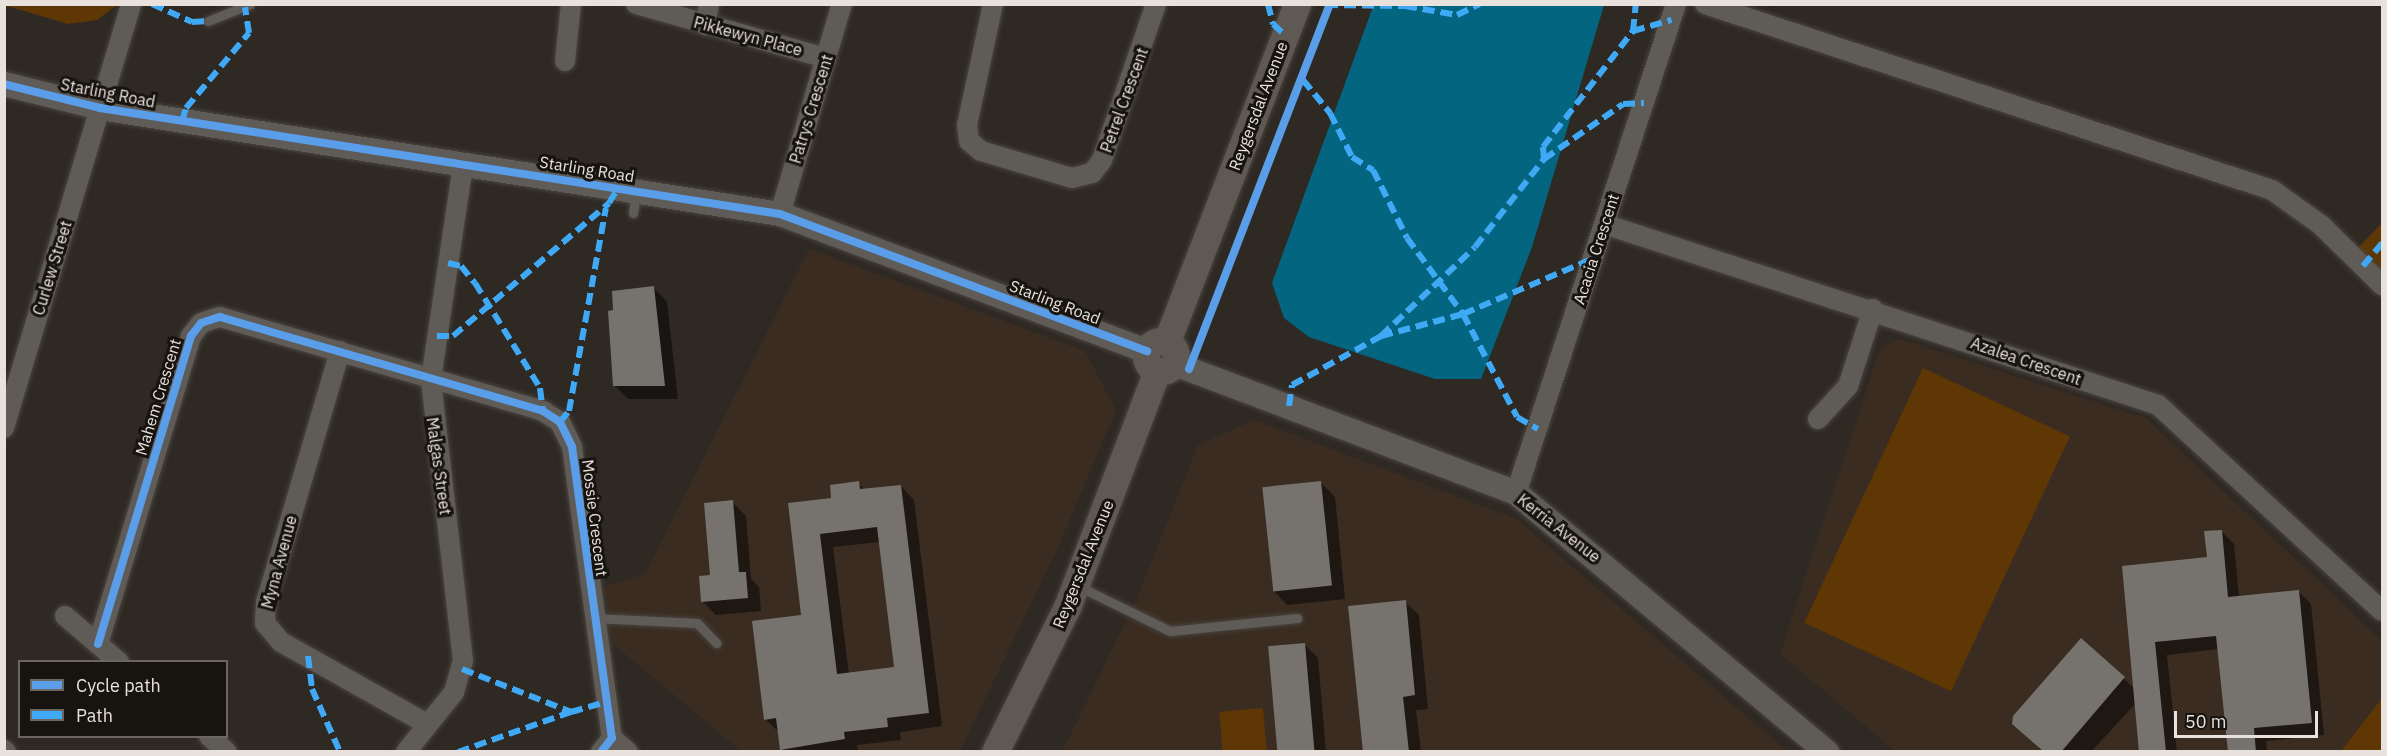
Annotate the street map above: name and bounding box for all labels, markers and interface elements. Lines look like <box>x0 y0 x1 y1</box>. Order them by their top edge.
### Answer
street label: Pikkewyn Place <box>692 12 804 60</box>
street label: Reygersdal Avenue <box>1225 39 1291 173</box>
street label: Petrel Crescent <box>1096 45 1152 155</box>
street label: Patrys Crescent <box>785 52 837 166</box>
street label: Starling Road <box>59 74 157 112</box>
street label: Starling Road <box>538 152 636 186</box>
street label: Acacia Crescent <box>1569 191 1623 307</box>
street label: Curlew Street <box>29 218 75 318</box>
street label: Starling Road <box>1007 276 1103 328</box>
street label: Azalea Crescent <box>1968 333 2084 389</box>
street label: Mahem Crescent <box>131 336 185 458</box>
street label: Malgas Street <box>423 416 455 516</box>
street label: Mossie Crescent <box>578 458 612 578</box>
street label: Kerria Avenue <box>1514 490 1604 566</box>
street label: Reygersdal Avenue <box>1049 497 1117 631</box>
street label: Myna Avenue <box>257 513 301 611</box>
legend <box>18 660 228 738</box>
text: Cycle path <box>76 674 161 697</box>
scale bar <box>2177 699 2321 737</box>
text: Path <box>76 704 113 727</box>
text: 50 m <box>2185 710 2227 733</box>

